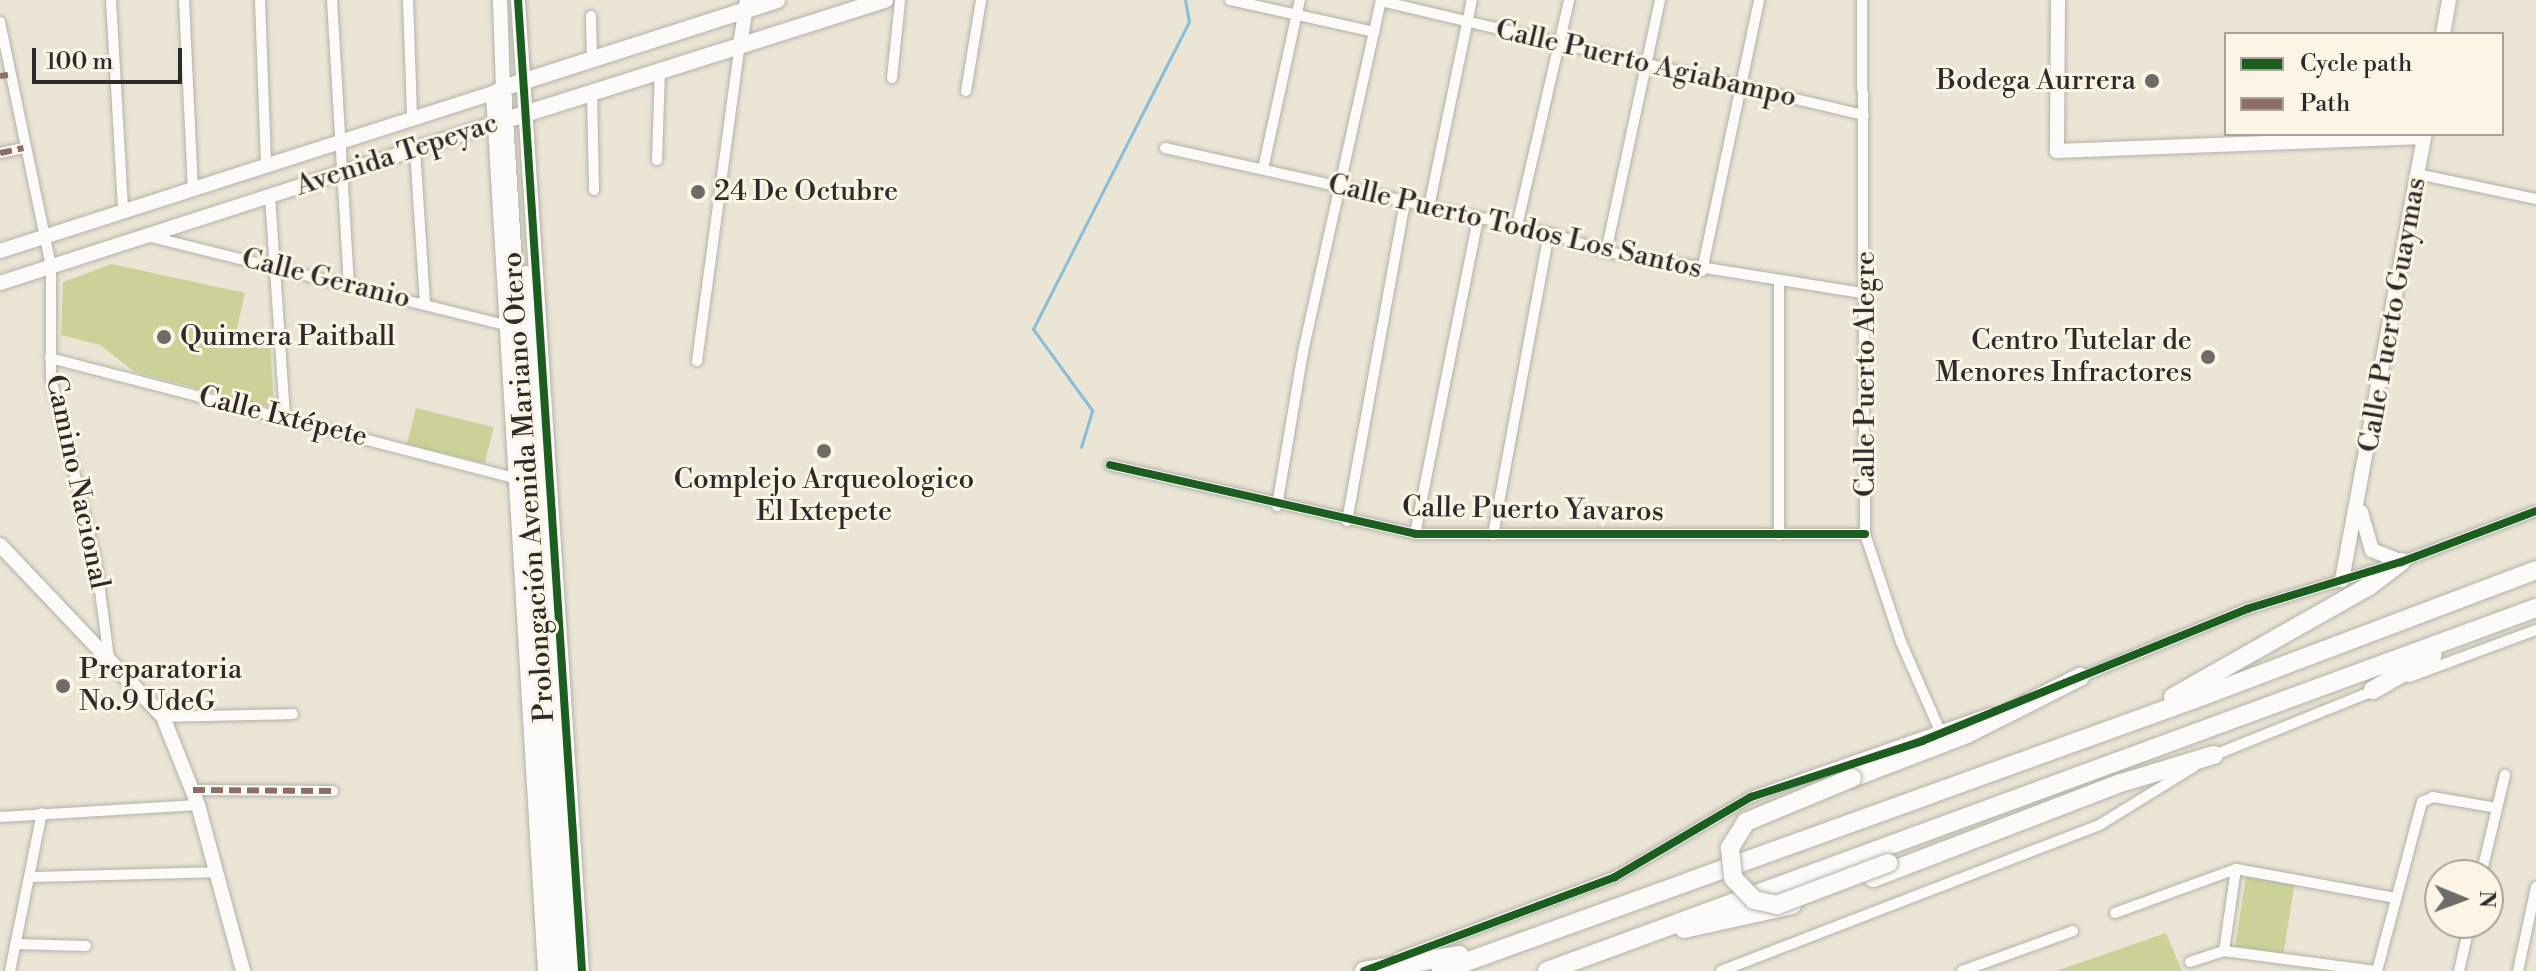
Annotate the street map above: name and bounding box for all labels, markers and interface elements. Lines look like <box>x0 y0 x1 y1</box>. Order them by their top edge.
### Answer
street label: Calle Puerto Agiabampo <box>1492 13 1800 115</box>
scale bar <box>36 32 186 82</box>
legend <box>2224 32 2504 136</box>
text: 100 m <box>46 47 113 77</box>
text: Cycle path <box>2300 49 2412 79</box>
place label: Bodega Aurrera <box>1936 64 2136 98</box>
marker: Bodega Aurrera <box>2143 72 2161 90</box>
text: Path <box>2300 89 2350 119</box>
street label: Avenida Tepeyac <box>292 106 502 204</box>
street label: Calle Puerto Todos Los Santos <box>1325 168 1705 286</box>
place label: 24 De Octubre <box>714 175 898 209</box>
street label: Calle Puerto Guaymas <box>2352 175 2434 455</box>
marker: 24 De Octubre <box>689 183 707 201</box>
street label: Calle Geranio <box>238 242 414 316</box>
street label: Prolongación Avenida Mariano Otero <box>496 251 562 723</box>
street label: Calle Puerto Alegre <box>1849 251 1883 497</box>
place label: Quimera Paitball <box>180 320 395 354</box>
place label: Centro Tutelar de Menores Infractores <box>1935 324 2192 390</box>
marker: Quimera Paitball <box>155 328 173 346</box>
marker: Centro Tutelar de Menores Infractores <box>2199 348 2217 366</box>
street label: Camino Nacional <box>38 372 116 592</box>
street label: Calle Ixtépete <box>195 380 371 454</box>
marker: Complejo Arqueologico El Ixtepete <box>815 442 833 460</box>
place label: Complejo Arqueologico El Ixtepete <box>674 463 974 529</box>
street label: Calle Puerto Yavaros <box>1402 491 1664 529</box>
place label: Preparatoria No.9 UdeG <box>79 653 242 719</box>
marker: Preparatoria No.9 UdeG <box>54 677 72 695</box>
north arrow <box>2424 859 2504 939</box>
text: N <box>2473 890 2500 908</box>

